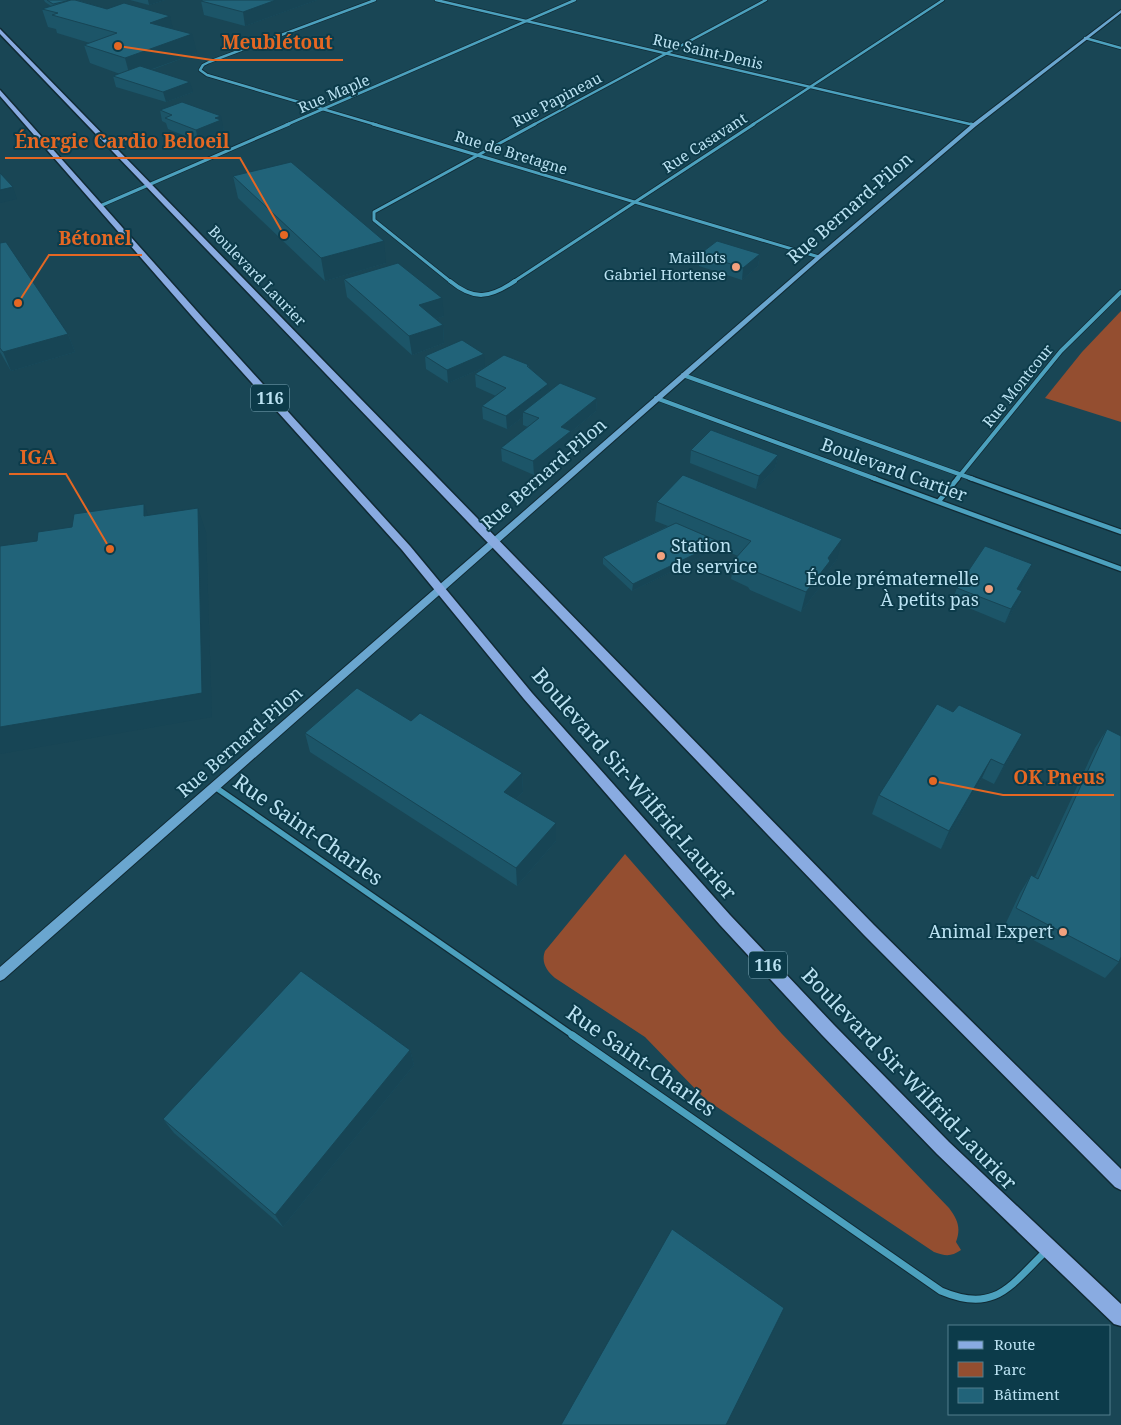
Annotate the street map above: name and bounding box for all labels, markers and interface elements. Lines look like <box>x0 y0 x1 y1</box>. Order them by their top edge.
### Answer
callout: Meublétout <box>212 26 343 60</box>
text: Meublétout <box>221 29 333 55</box>
street label: Rue Saint-Denis <box>651 29 765 73</box>
street label: Rue Papineau <box>508 67 605 131</box>
street label: Rue Maple <box>295 69 372 117</box>
street label: Rue Casavant <box>659 108 750 177</box>
callout: Énergie Cardio Beloeil <box>5 124 240 158</box>
street label: Rue de Bretagne <box>453 125 570 179</box>
text: Énergie Cardio Beloeil <box>15 128 230 154</box>
street label: Rue Bernard-Pilon <box>782 146 917 268</box>
callout: Bétonel <box>49 221 142 255</box>
street label: Boulevard Laurier <box>205 221 311 330</box>
text: Bétonel <box>58 225 132 251</box>
place label: Maillots Gabriel Hortense <box>604 247 726 284</box>
marker: Maillots Gabriel Hortense <box>730 261 742 273</box>
street label: Rue Montcour <box>977 340 1057 431</box>
road number: 116 <box>251 384 289 412</box>
street label: Rue Bernard-Pilon <box>476 412 611 534</box>
street label: Boulevard Cartier <box>818 432 971 507</box>
callout: IGA <box>9 440 66 474</box>
text: IGA <box>20 444 57 470</box>
place label: Station de service <box>671 533 757 578</box>
marker: Station de service <box>655 550 667 562</box>
place label: École prématernelle À petits pas <box>806 566 979 611</box>
marker: École prématernelle À petits pas <box>983 583 995 595</box>
street label: Boulevard Sir-Wilfrid-Laurier <box>526 661 743 905</box>
street label: Rue Bernard-Pilon <box>172 680 307 802</box>
callout: OK Pneus <box>1003 761 1114 795</box>
text: OK Pneus <box>1013 764 1105 790</box>
street label: Rue Saint-Charles <box>228 767 389 891</box>
place label: Animal Expert <box>928 919 1053 943</box>
marker: Animal Expert <box>1057 926 1069 938</box>
road number: 116 <box>749 952 787 978</box>
street label: Boulevard Sir-Wilfrid-Laurier <box>796 961 1024 1196</box>
street label: Rue Saint-Charles <box>561 998 722 1122</box>
legend <box>948 1325 1111 1415</box>
text: Route <box>994 1334 1035 1354</box>
text: Parc <box>994 1359 1026 1379</box>
text: Bâtiment <box>994 1384 1060 1404</box>

